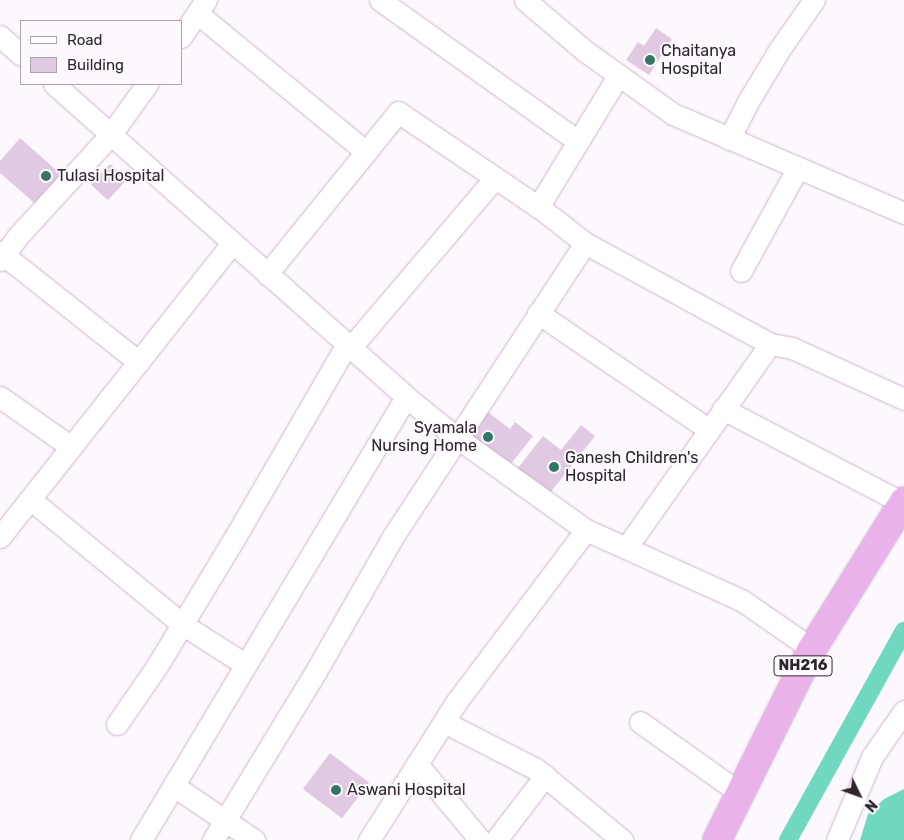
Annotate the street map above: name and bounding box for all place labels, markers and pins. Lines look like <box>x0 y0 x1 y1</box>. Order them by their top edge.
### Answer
place label: Chaitanya Hospital <box>661 41 736 79</box>
marker: Chaitanya Hospital <box>643 53 657 67</box>
place label: Tulasi Hospital <box>57 166 164 186</box>
marker: Tulasi Hospital <box>39 169 53 183</box>
place label: Syamala Nursing Home <box>371 418 477 456</box>
marker: Syamala Nursing Home <box>481 430 495 444</box>
place label: Ganesh Children's Hospital <box>565 448 698 486</box>
marker: Ganesh Children's Hospital <box>547 460 561 474</box>
place label: Aswani Hospital <box>347 780 466 800</box>
marker: Aswani Hospital <box>329 783 343 797</box>

